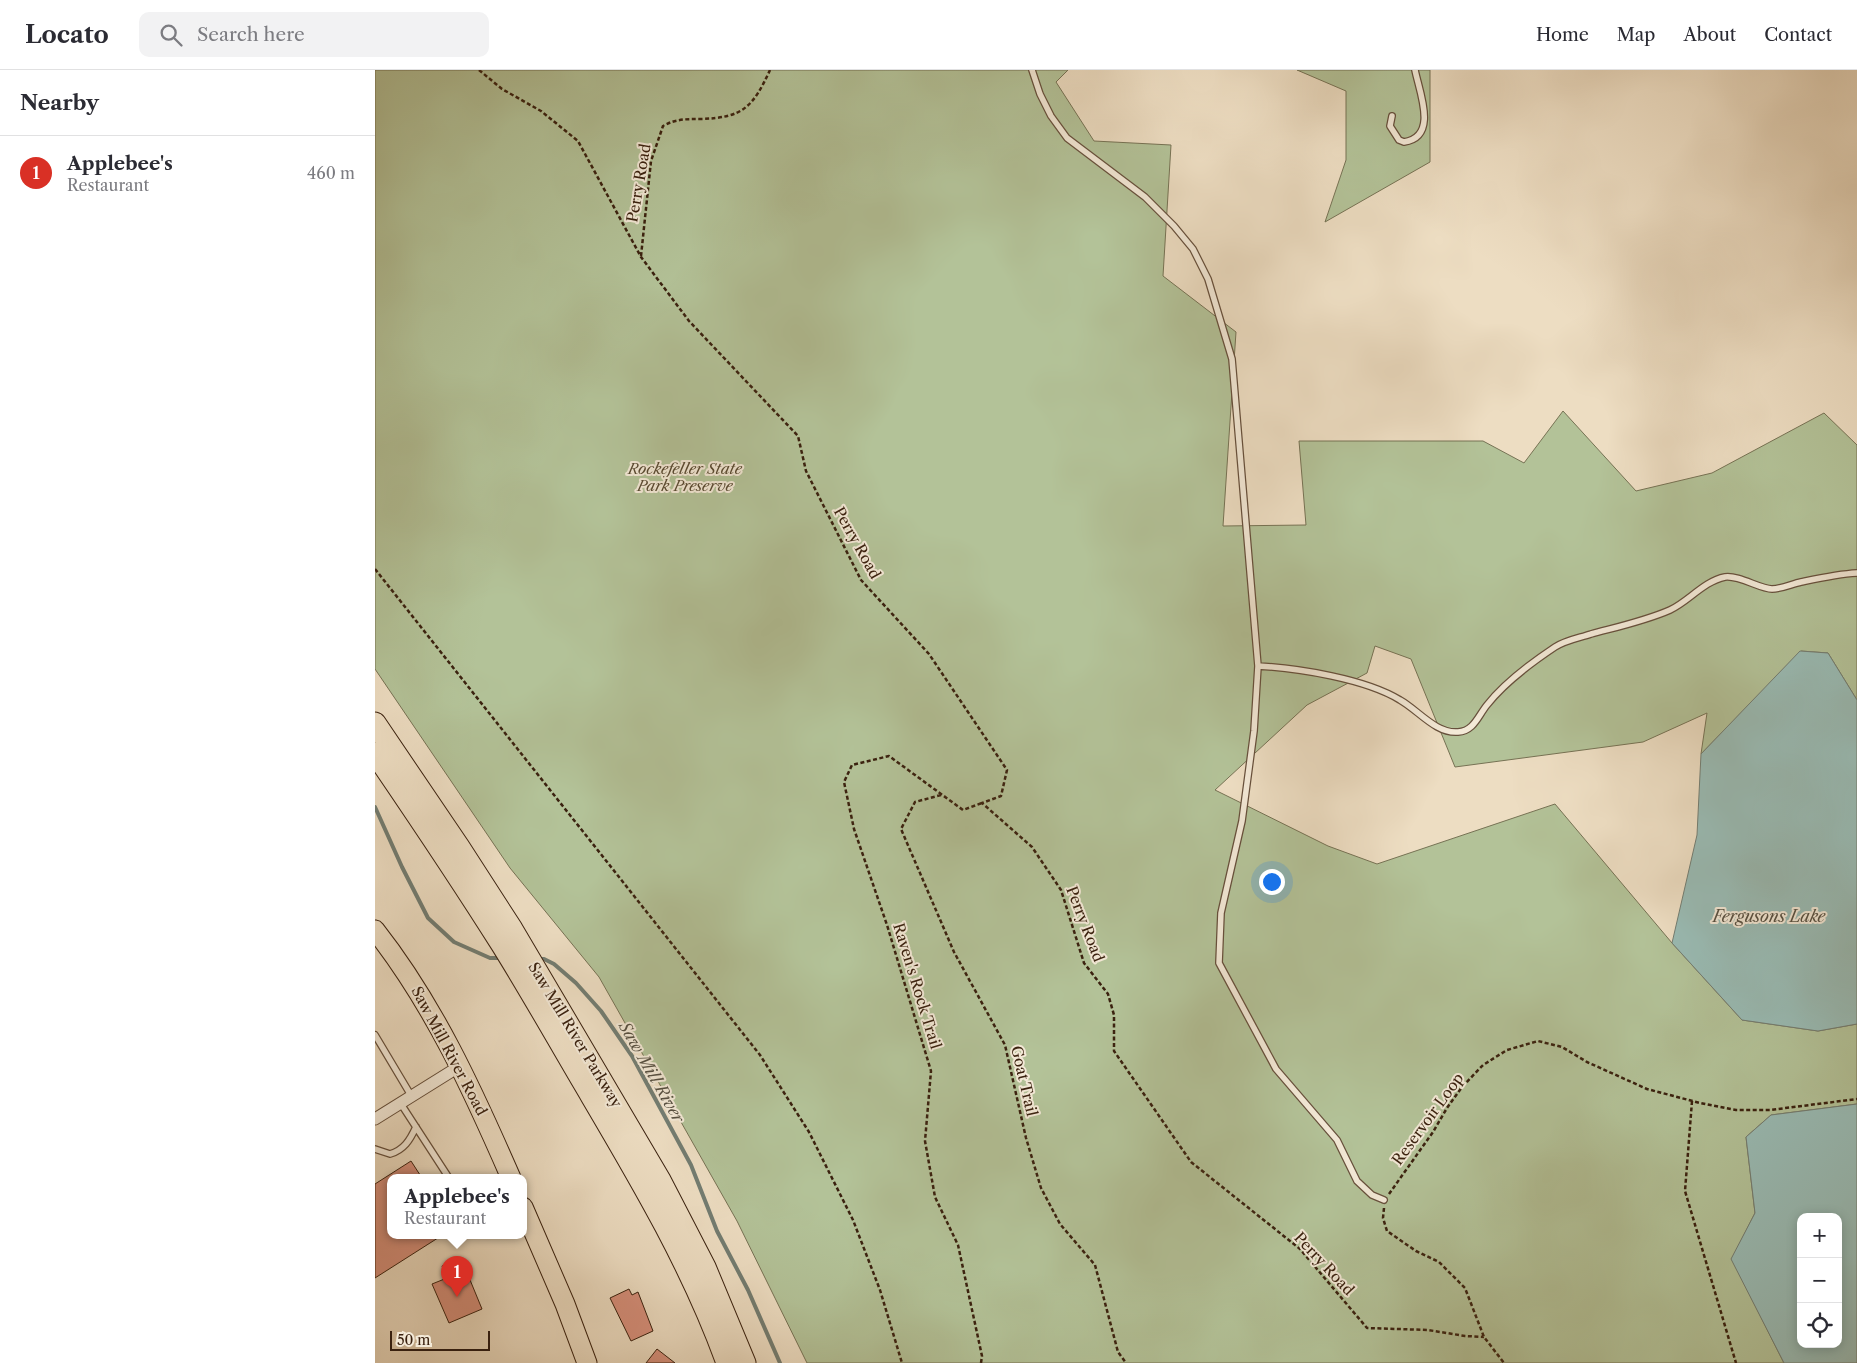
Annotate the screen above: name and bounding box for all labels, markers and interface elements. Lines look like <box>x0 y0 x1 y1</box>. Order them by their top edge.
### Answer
search box <box>139 12 489 57</box>
text: Locato <box>25 20 109 49</box>
icon: search <box>157 21 185 49</box>
text: Search here <box>197 23 305 46</box>
text: Home <box>1536 24 1589 46</box>
text: Map <box>1617 24 1655 46</box>
text: About <box>1683 24 1736 46</box>
text: Contact <box>1764 24 1832 46</box>
text: Nearby <box>20 90 99 115</box>
street label: Perry Road <box>622 142 655 224</box>
text: Applebee's <box>67 152 173 175</box>
text: 1 <box>32 163 40 183</box>
text: 460 m <box>307 163 355 183</box>
text: Restaurant <box>67 175 149 195</box>
park label: Rockefeller State Park Preserve <box>627 459 743 495</box>
street label: Perry Road <box>830 503 885 582</box>
your location <box>1259 869 1285 895</box>
street label: Perry Road <box>1062 883 1109 964</box>
water label: Fergusons Lake <box>1711 906 1827 926</box>
street label: Raven's Rock Trail <box>889 921 946 1052</box>
street label: Saw Mill River Parkway <box>524 958 627 1112</box>
street label: Saw Mill River Road <box>407 983 492 1119</box>
water label: Saw Mill River <box>615 1017 690 1127</box>
street label: Goat Trail <box>1007 1044 1042 1118</box>
street label: Reservoir Loop <box>1388 1069 1467 1169</box>
popup <box>387 1174 527 1239</box>
text: Applebee's <box>404 1185 510 1208</box>
text: Restaurant <box>404 1208 486 1228</box>
map controls <box>1797 1213 1842 1348</box>
button: + <box>1797 1213 1842 1258</box>
street label: Perry Road <box>1290 1228 1358 1299</box>
pin: 1 <box>441 1256 473 1297</box>
button: − <box>1797 1258 1842 1303</box>
button: locate <box>1797 1303 1842 1348</box>
scale bar <box>390 1328 490 1351</box>
text: 50 m <box>397 1331 430 1349</box>

